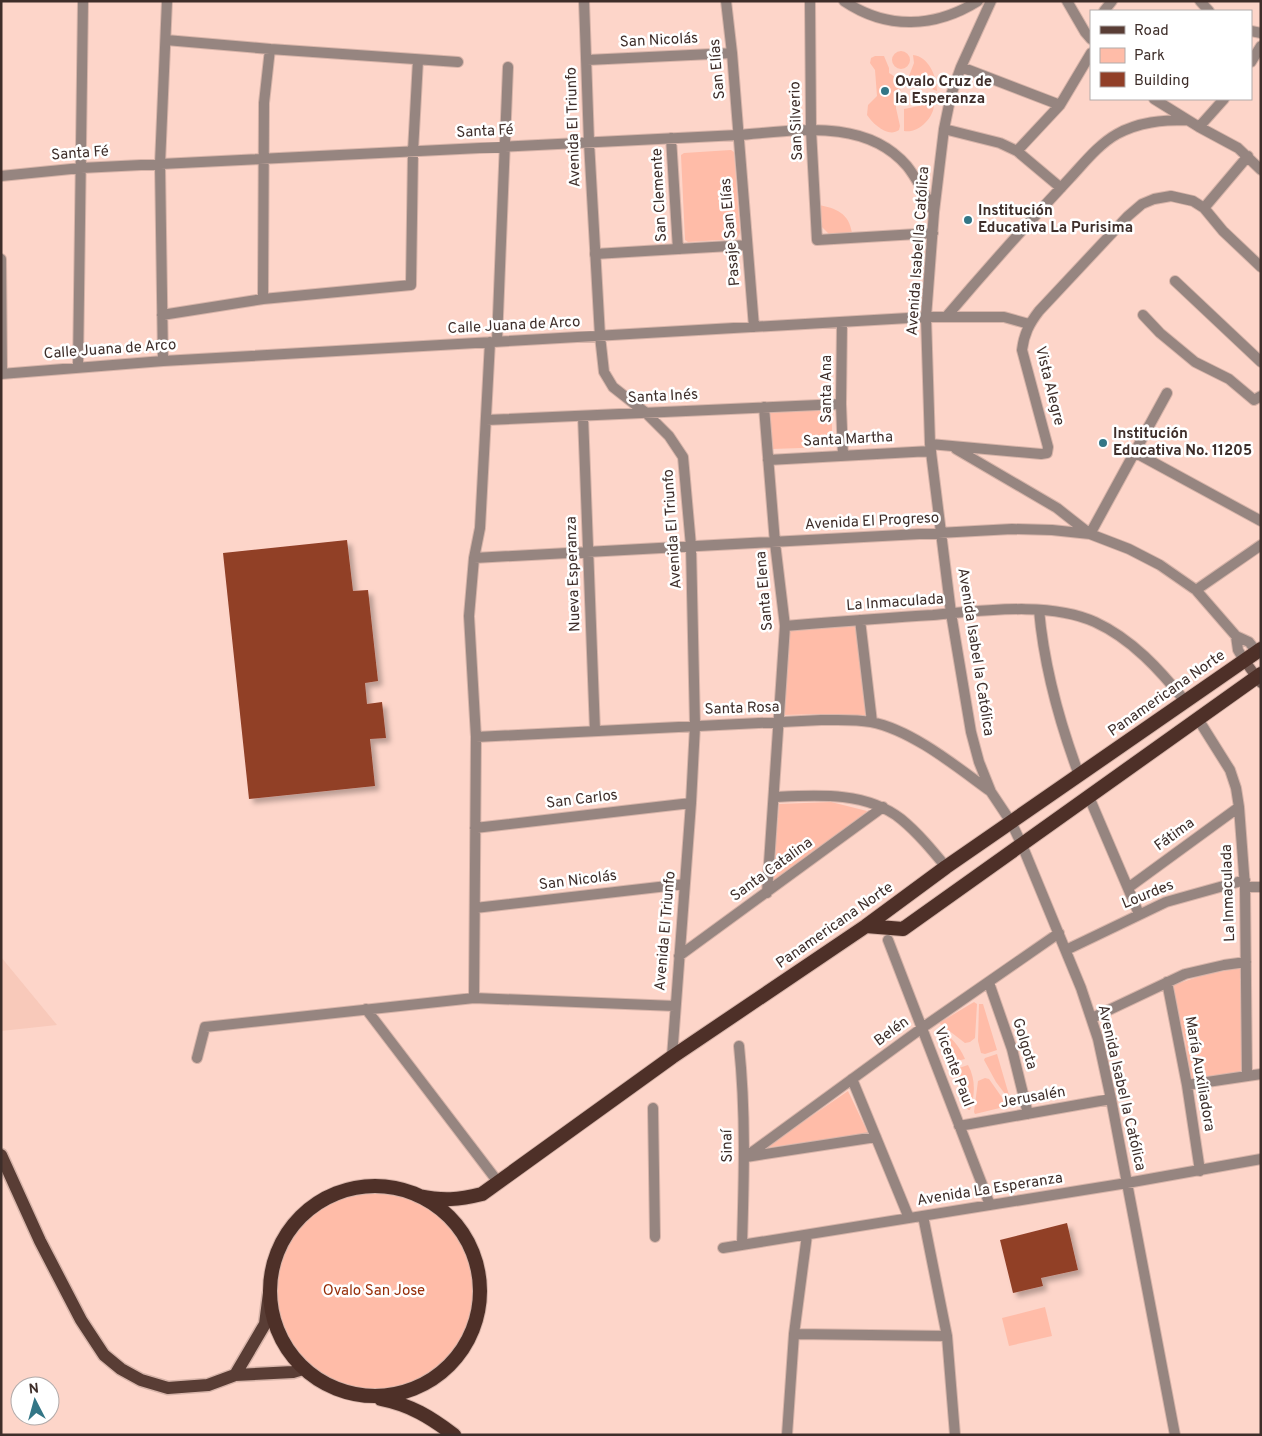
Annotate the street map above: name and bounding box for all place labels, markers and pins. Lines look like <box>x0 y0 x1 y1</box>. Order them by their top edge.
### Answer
place label: Ovalo Cruz de la Esperanza <box>895 73 992 109</box>
marker: Ovalo Cruz de la Esperanza <box>879 85 891 97</box>
place label: Institución Educativa La Purisima <box>978 202 1133 238</box>
marker: Institución Educativa La Purisima <box>962 214 974 226</box>
place label: Institución Educativa No. 11205 <box>1113 425 1252 461</box>
marker: Institución Educativa No. 11205 <box>1097 437 1109 449</box>

